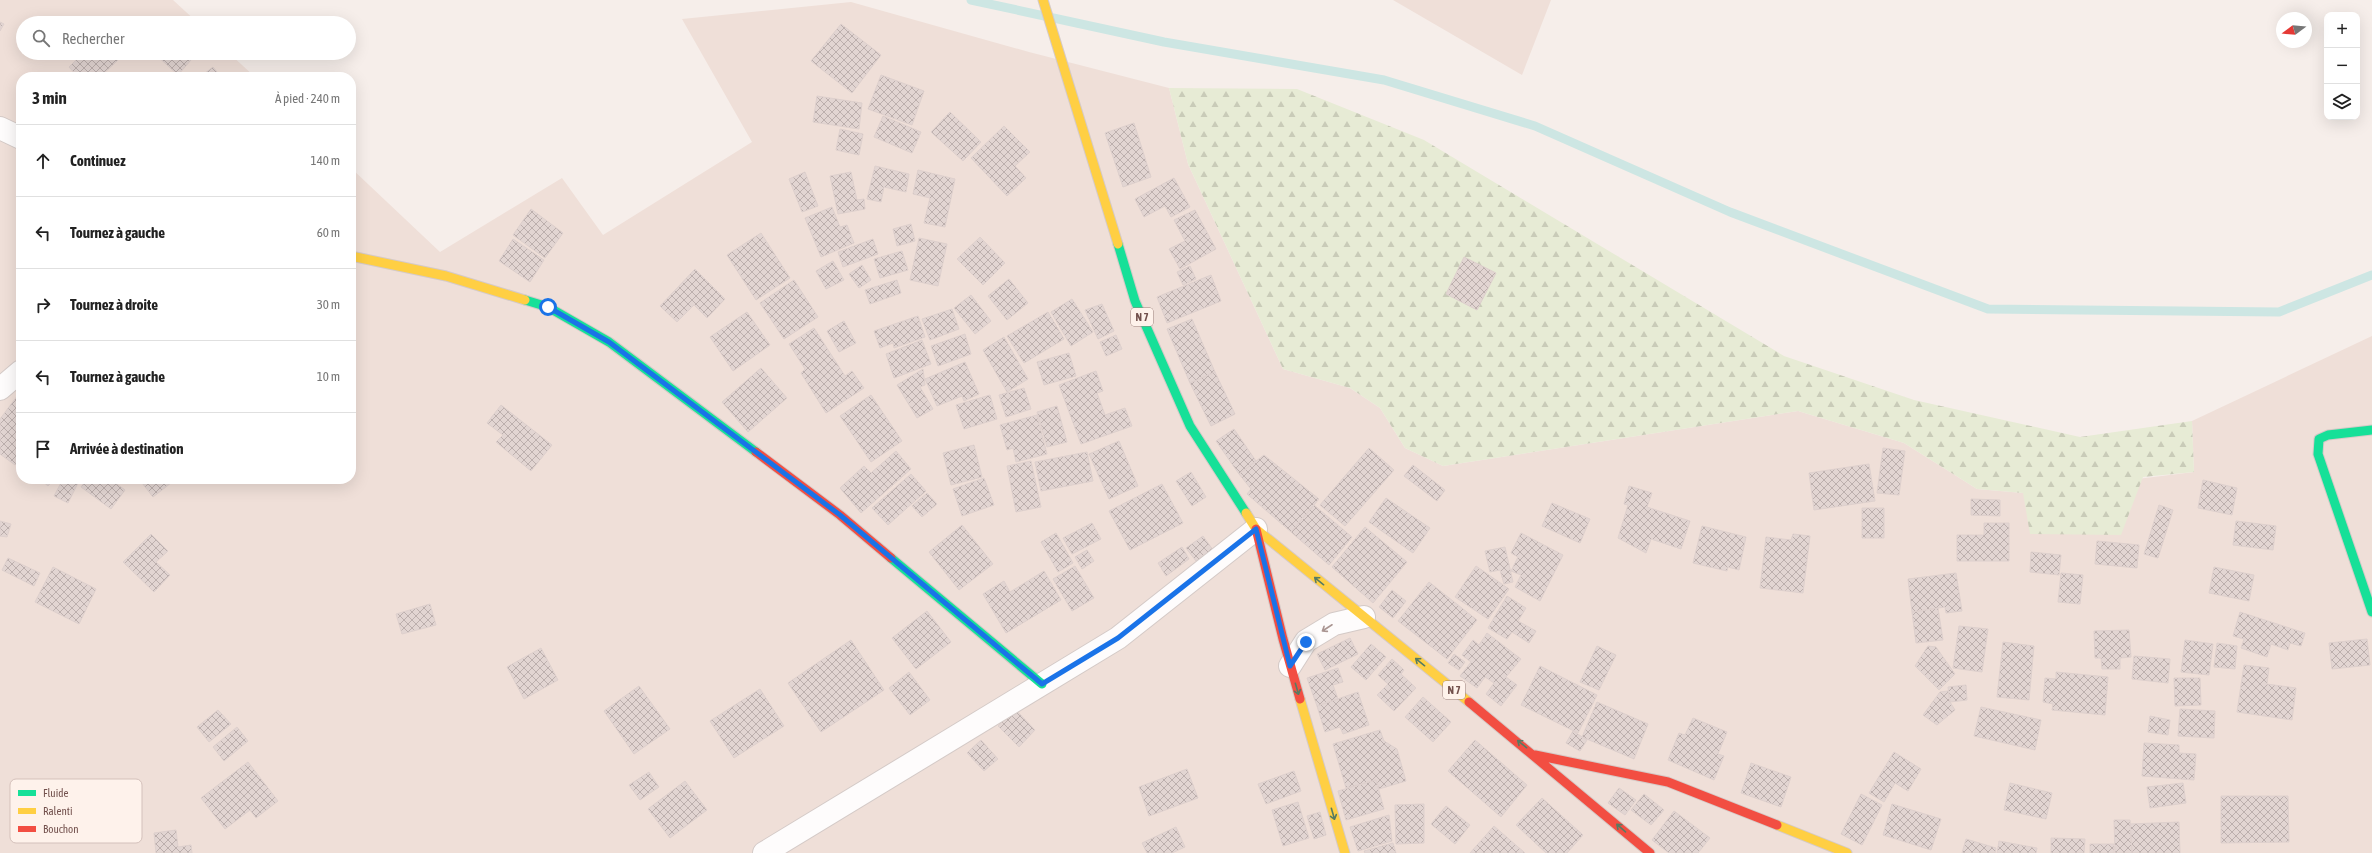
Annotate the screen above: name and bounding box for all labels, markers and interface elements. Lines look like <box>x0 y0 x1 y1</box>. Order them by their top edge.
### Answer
north arrow <box>2276 12 2312 48</box>
map controls <box>2324 12 2360 120</box>
button: + <box>2324 12 2360 48</box>
search box <box>16 16 356 60</box>
icon: search <box>30 27 52 49</box>
text: Rechercher <box>62 30 124 47</box>
button: − <box>2324 48 2360 84</box>
button: layers <box>2324 84 2360 120</box>
text: 3 min <box>32 88 67 108</box>
text: À pied · 240 m <box>275 91 340 106</box>
icon: ahead <box>32 150 54 172</box>
text: Continuez <box>70 152 126 169</box>
text: 140 m <box>311 153 340 168</box>
icon: left <box>32 222 54 244</box>
text: Tournez à gauche <box>70 224 165 241</box>
text: 60 m <box>317 225 340 240</box>
icon: right <box>32 294 54 316</box>
text: Tournez à droite <box>70 296 158 313</box>
text: 30 m <box>317 297 340 312</box>
route start <box>539 298 557 316</box>
road number: N 7 <box>1131 308 1153 326</box>
icon: left <box>32 366 54 388</box>
text: Tournez à gauche <box>70 368 165 385</box>
text: 10 m <box>317 369 340 384</box>
icon: arrive <box>32 438 54 460</box>
text: Arrivée à destination <box>70 440 184 457</box>
one-way arrow <box>1314 576 1324 585</box>
one-way arrow <box>1321 625 1333 633</box>
route end <box>1297 633 1315 651</box>
one-way arrow <box>1415 658 1426 667</box>
road number: N 7 <box>1443 681 1465 699</box>
one-way arrow <box>1294 682 1301 695</box>
one-way arrow <box>1516 739 1527 748</box>
legend <box>10 779 142 843</box>
text: Fluide <box>43 787 68 799</box>
text: Ralenti <box>43 805 72 817</box>
one-way arrow <box>1330 807 1337 820</box>
text: Bouchon <box>43 823 79 835</box>
one-way arrow <box>1615 823 1626 832</box>

